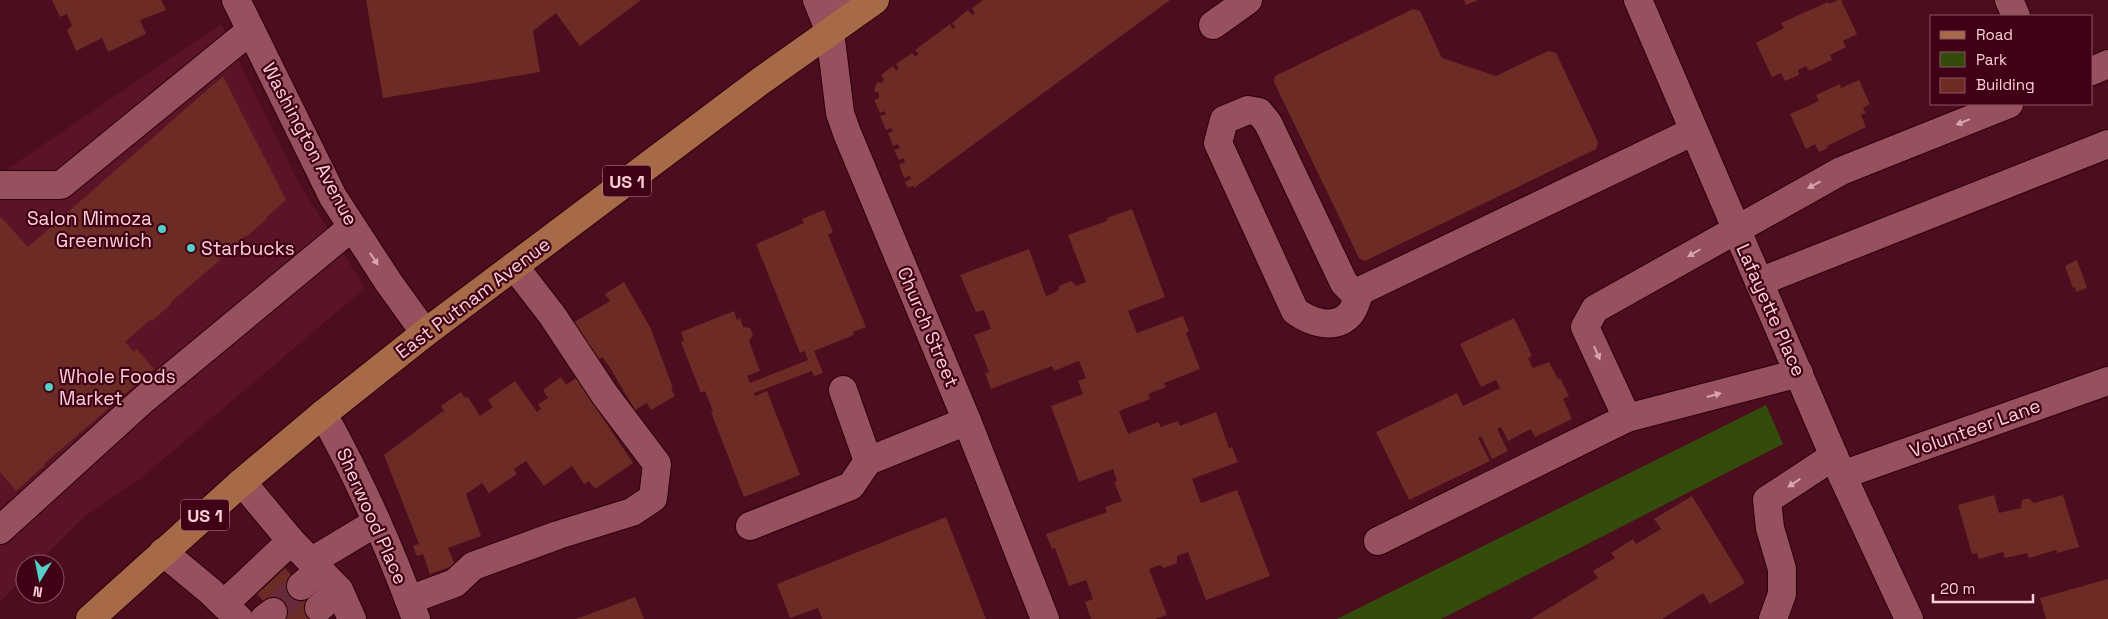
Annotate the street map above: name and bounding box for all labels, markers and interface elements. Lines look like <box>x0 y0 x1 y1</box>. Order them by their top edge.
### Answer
legend <box>1930 15 2093 105</box>
text: Road <box>1976 25 2013 44</box>
text: Park <box>1976 50 2007 69</box>
street label: Washington Avenue <box>256 58 364 230</box>
text: Building <box>1976 75 2035 94</box>
one-way arrow <box>1956 119 1971 126</box>
road number: US 1 <box>603 166 651 197</box>
one-way arrow <box>1807 181 1821 190</box>
place label: Salon Mimoza Greenwich <box>27 206 152 253</box>
marker: Salon Mimoza Greenwich <box>156 223 168 235</box>
street label: East Putnam Avenue <box>391 232 555 364</box>
place label: Starbucks <box>201 236 295 261</box>
street label: Lafayette Place <box>1731 240 1811 380</box>
marker: Starbucks <box>185 242 197 254</box>
one-way arrow <box>1686 249 1701 257</box>
one-way arrow <box>369 253 378 266</box>
street label: Church Street <box>891 263 965 391</box>
one-way arrow <box>1594 346 1602 360</box>
place label: Whole Foods Market <box>59 364 176 411</box>
marker: Whole Foods Market <box>43 381 55 393</box>
one-way arrow <box>1707 391 1722 399</box>
street label: Volunteer Lane <box>1906 393 2044 463</box>
street label: Sherwood Place <box>331 444 413 588</box>
one-way arrow <box>1787 478 1800 487</box>
road number: US 1 <box>181 500 229 530</box>
north arrow <box>15 554 65 604</box>
scale bar <box>1933 572 2033 604</box>
text: 20 m <box>1940 579 1975 598</box>
text: N <box>32 582 44 601</box>

